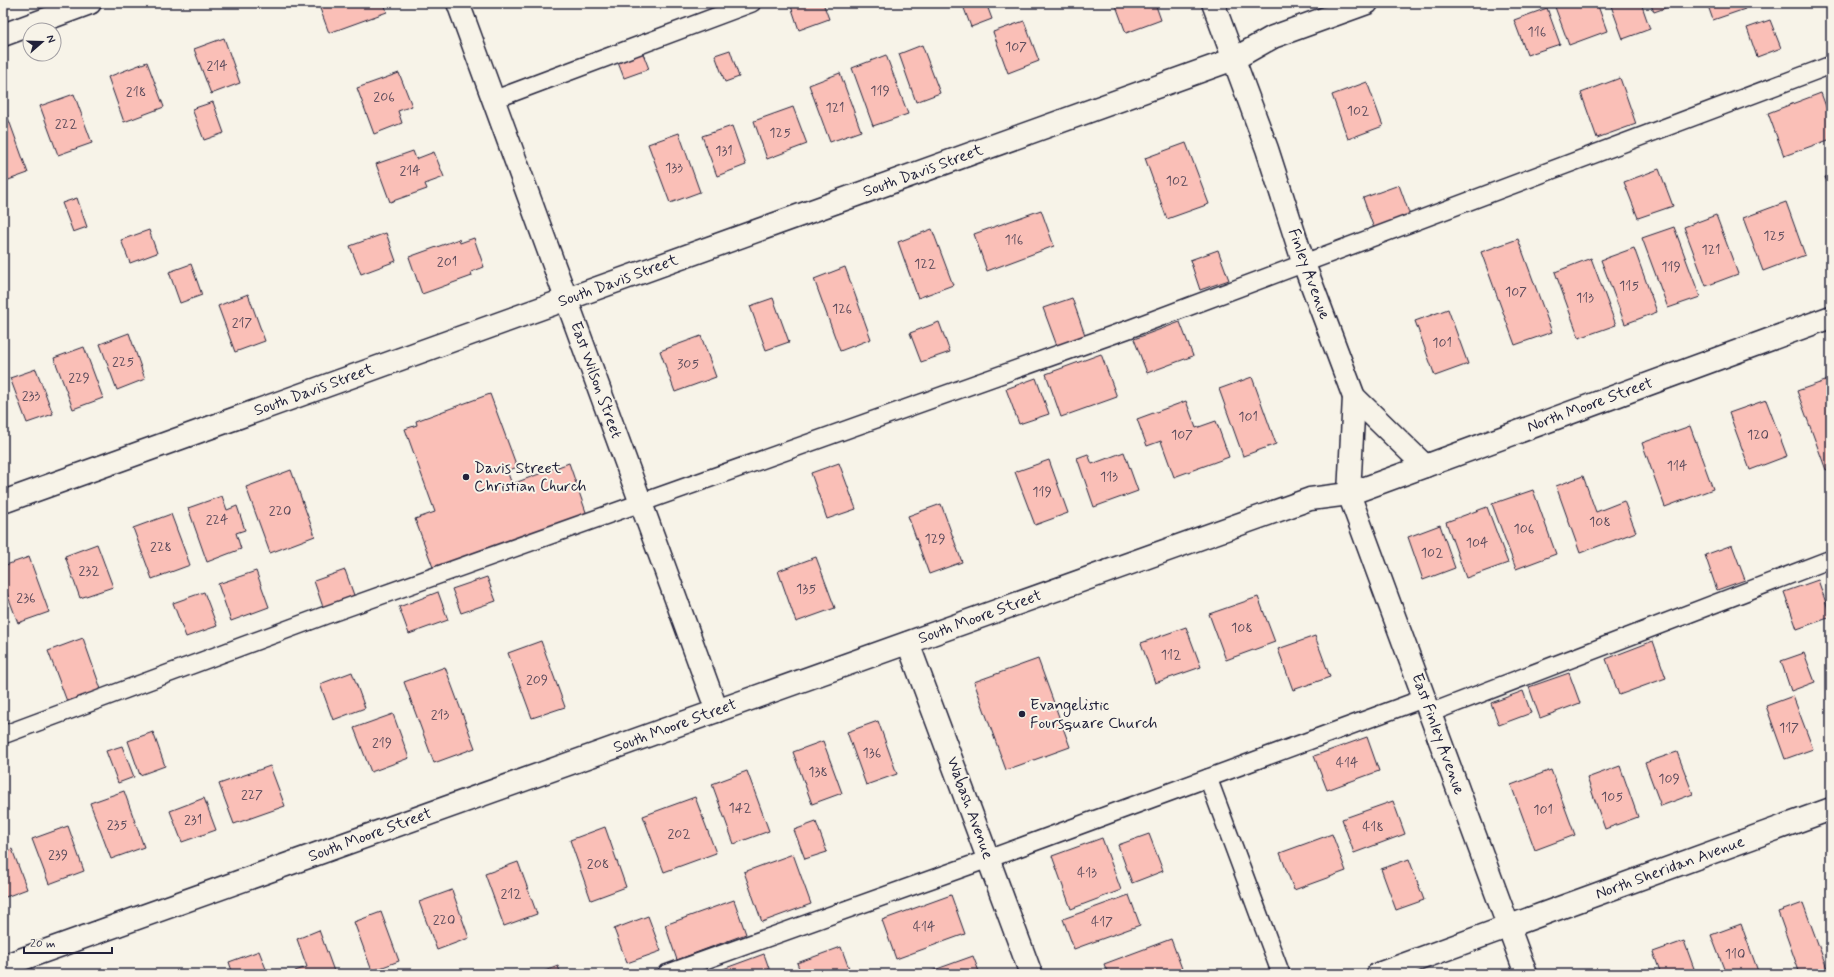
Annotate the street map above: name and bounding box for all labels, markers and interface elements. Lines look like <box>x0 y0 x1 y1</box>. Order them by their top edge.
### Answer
north arrow <box>22 22 62 62</box>
house number: 116 <box>1528 23 1546 41</box>
text: N <box>43 33 58 45</box>
house number: 107 <box>1005 38 1027 56</box>
house number: 214 <box>206 57 228 75</box>
house number: 119 <box>870 82 890 100</box>
house number: 218 <box>126 83 146 101</box>
house number: 206 <box>373 88 395 106</box>
house number: 121 <box>825 99 845 117</box>
house number: 102 <box>1347 102 1369 120</box>
house number: 222 <box>55 115 77 133</box>
house number: 125 <box>769 124 791 142</box>
street label: South Davis Street <box>860 139 986 202</box>
house number: 131 <box>715 142 733 160</box>
house number: 133 <box>665 159 683 177</box>
house number: 214 <box>399 162 421 180</box>
house number: 102 <box>1166 172 1188 190</box>
street label: Finley Avenue <box>1283 226 1335 323</box>
house number: 125 <box>1763 227 1785 245</box>
house number: 116 <box>1005 231 1023 249</box>
house number: 121 <box>1701 241 1721 259</box>
street label: South Davis Street <box>555 249 681 312</box>
house number: 201 <box>437 253 457 271</box>
house number: 122 <box>914 255 936 273</box>
house number: 119 <box>1661 258 1681 276</box>
house number: 115 <box>1619 277 1639 295</box>
house number: 107 <box>1505 283 1527 301</box>
house number: 113 <box>1576 289 1594 307</box>
house number: 126 <box>832 300 852 318</box>
house number: 217 <box>232 314 253 332</box>
street label: East Wilson Street <box>565 319 627 441</box>
house number: 101 <box>1432 334 1452 352</box>
house number: 225 <box>112 353 134 371</box>
house number: 305 <box>677 355 699 373</box>
street label: South Davis Street <box>251 358 377 421</box>
house number: 229 <box>68 369 90 387</box>
street label: North Moore Street <box>1524 372 1656 438</box>
house number: 233 <box>22 387 41 405</box>
house number: 101 <box>1238 408 1258 426</box>
house number: 107 <box>1171 426 1193 444</box>
house number: 120 <box>1747 426 1769 444</box>
house number: 114 <box>1667 457 1687 475</box>
place label: Davis Street Christian Church <box>474 458 586 497</box>
house number: 113 <box>1100 468 1118 486</box>
marker: Davis Street Christian Church <box>461 472 471 482</box>
house number: 119 <box>1032 483 1052 501</box>
house number: 220 <box>269 502 291 520</box>
house number: 224 <box>206 511 228 529</box>
house number: 108 <box>1589 513 1611 531</box>
house number: 106 <box>1514 520 1534 538</box>
house number: 129 <box>924 530 946 548</box>
house number: 104 <box>1466 534 1488 552</box>
house number: 228 <box>150 538 172 556</box>
house number: 102 <box>1421 544 1443 562</box>
house number: 232 <box>78 562 100 580</box>
house number: 135 <box>796 580 816 598</box>
street label: South Moore Street <box>915 585 1045 649</box>
house number: 236 <box>16 589 36 607</box>
house number: 108 <box>1231 619 1253 637</box>
house number: 112 <box>1161 646 1181 664</box>
street label: East Finley Avenue <box>1406 670 1470 798</box>
house number: 209 <box>526 671 548 689</box>
street label: South Moore Street <box>610 694 740 758</box>
place label: Evangelistic Foursquare Church <box>1030 695 1157 734</box>
house number: 213 <box>431 706 450 724</box>
marker: Evangelistic Foursquare Church <box>1017 709 1027 719</box>
house number: 117 <box>1779 719 1799 737</box>
house number: 219 <box>372 734 392 752</box>
house number: 136 <box>863 744 881 762</box>
street label: Wabash Avenue <box>942 754 998 862</box>
house number: 414 <box>1336 754 1358 772</box>
house number: 138 <box>808 763 828 781</box>
house number: 109 <box>1658 770 1680 788</box>
house number: 227 <box>241 786 263 804</box>
house number: 105 <box>1601 788 1623 806</box>
house number: 142 <box>728 799 752 817</box>
house number: 101 <box>1533 801 1553 819</box>
street label: South Moore Street <box>305 803 435 867</box>
house number: 231 <box>184 811 202 829</box>
house number: 235 <box>107 816 127 834</box>
house number: 418 <box>1362 818 1384 836</box>
house number: 202 <box>667 825 691 843</box>
street label: North Sheridan Avenue <box>1593 831 1747 905</box>
house number: 239 <box>48 846 68 864</box>
house number: 208 <box>587 855 609 873</box>
house number: 413 <box>1077 864 1097 882</box>
house number: 212 <box>500 885 522 903</box>
house number: 220 <box>433 911 455 929</box>
house number: 417 <box>1091 913 1113 931</box>
house number: 414 <box>913 918 935 936</box>
scale bar <box>24 929 112 955</box>
text: 20 m <box>30 936 56 952</box>
house number: 110 <box>1725 945 1745 963</box>

